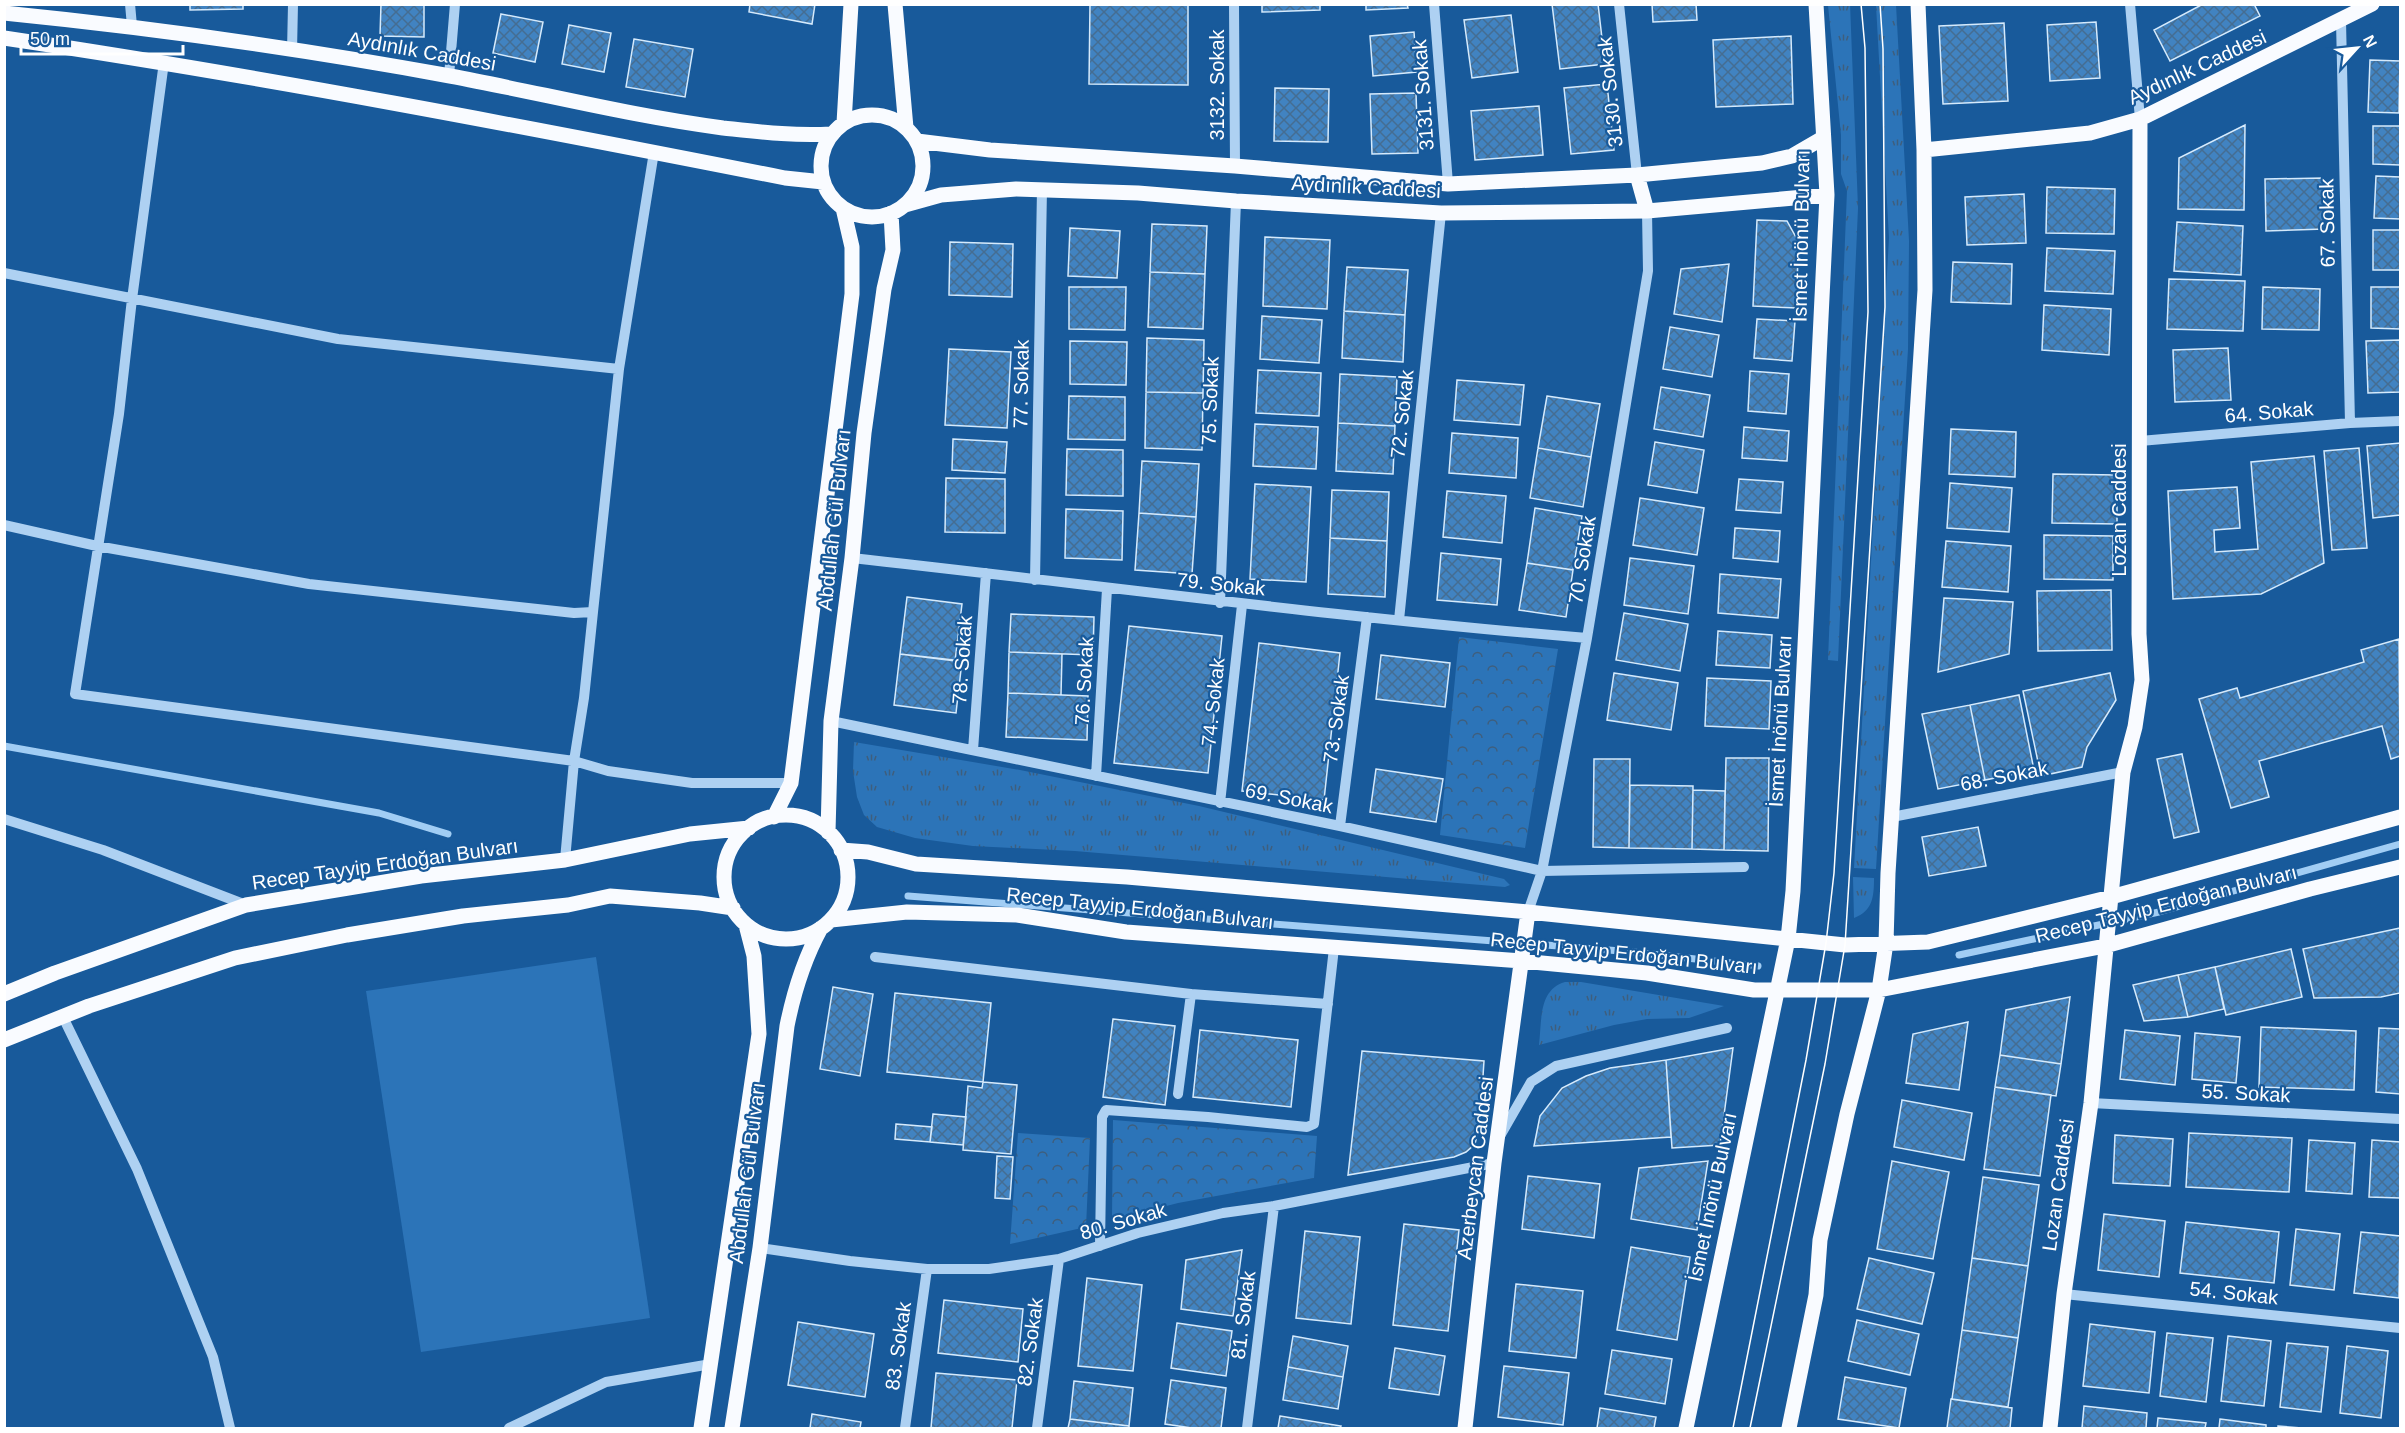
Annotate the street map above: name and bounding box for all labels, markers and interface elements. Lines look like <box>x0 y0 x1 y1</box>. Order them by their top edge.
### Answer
scale bar <box>21 18 183 56</box>
north arrow <box>2327 18 2387 78</box>
street label: Aydınlık Caddesi <box>2125 25 2269 109</box>
street label: Aydınlık Caddesi <box>346 27 498 75</box>
street label: 3132. Sokak <box>1206 28 1228 141</box>
text: 50 m <box>30 29 70 49</box>
text: N <box>2360 32 2380 50</box>
street label: 3130. Sokak <box>1593 35 1627 148</box>
street label: 3131. Sokak <box>1408 38 1438 151</box>
street label: İsmet İnönü Bulvarı <box>1788 150 1814 322</box>
street label: Aydınlık Caddesi <box>1291 172 1441 202</box>
street label: 67. Sokak <box>2315 177 2339 268</box>
street label: 77. Sokak <box>1009 338 1033 429</box>
street label: 75. Sokak <box>1197 355 1223 446</box>
street label: 72. Sokak <box>1386 368 1418 459</box>
street label: 64. Sokak <box>2224 397 2315 427</box>
street label: Abdullah Gül Bulvarı <box>814 428 854 612</box>
street label: Lozan Caddesi <box>2108 443 2130 577</box>
street label: 70. Sokak <box>1564 513 1600 606</box>
street label: 79. Sokak <box>1176 568 1267 600</box>
street label: 78. Sokak <box>948 614 976 705</box>
street label: İsmet İnönü Bulvarı <box>1765 634 1795 808</box>
street label: 76. Sokak <box>1071 635 1097 726</box>
street label: 74. Sokak <box>1197 656 1229 747</box>
street label: 73. Sokak <box>1319 672 1353 765</box>
street label: 68. Sokak <box>1958 757 2051 795</box>
street label: 69. Sokak <box>1243 779 1336 817</box>
street label: Recep Tayyip Erdoğan Bulvarı <box>250 834 520 894</box>
street label: Recep Tayyip Erdoğan Bulvarı <box>2033 861 2299 947</box>
street label: Recep Tayyip Erdoğan Bulvarı <box>1005 883 1275 933</box>
street label: Recep Tayyip Erdoğan Bulvarı <box>1489 928 1759 978</box>
street label: Azerbeycan Caddesi <box>1453 1075 1497 1261</box>
street label: 55. Sokak <box>2201 1080 2292 1106</box>
street label: Abdullah Gül Bulvarı <box>725 1081 769 1265</box>
street label: İsmet İnönü Bulvarı <box>1683 1110 1741 1284</box>
street label: Lozan Caddesi <box>2038 1117 2078 1253</box>
street label: 80. Sokak <box>1077 1198 1170 1244</box>
street label: 81. Sokak <box>1227 1269 1259 1360</box>
street label: 54. Sokak <box>2189 1277 2280 1309</box>
street label: 82. Sokak <box>1013 1295 1047 1388</box>
street label: 83. Sokak <box>881 1299 915 1392</box>

